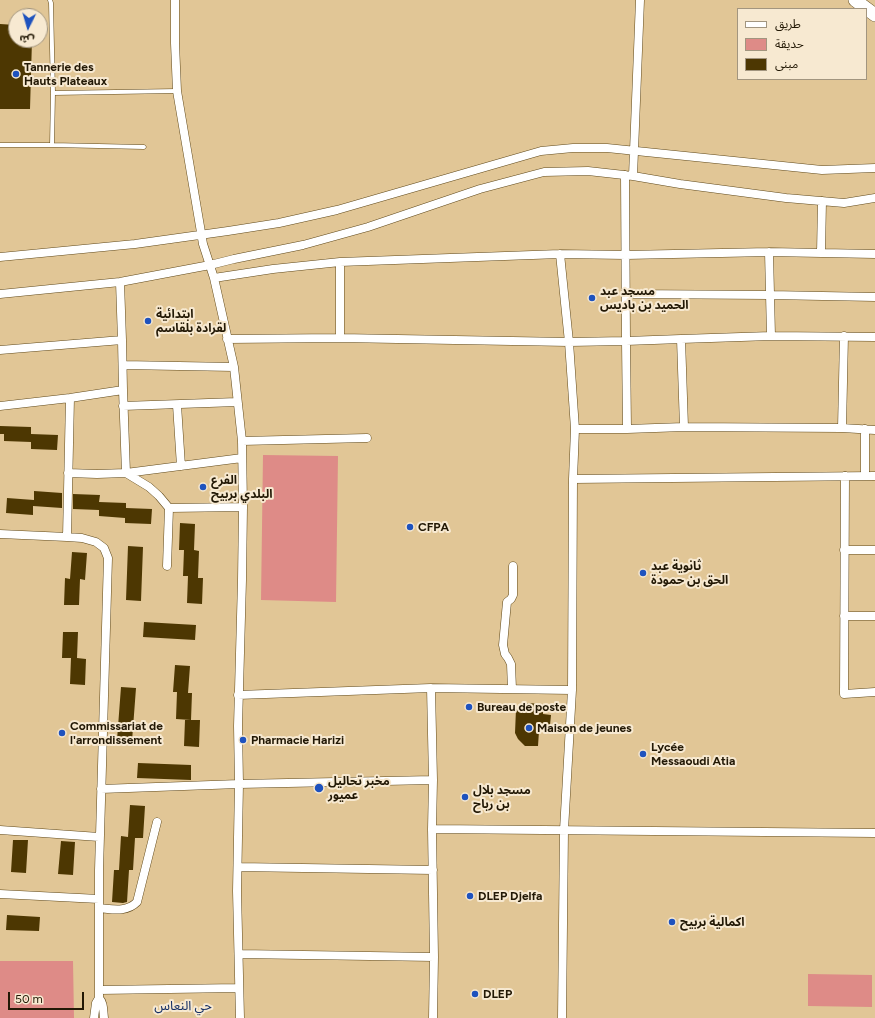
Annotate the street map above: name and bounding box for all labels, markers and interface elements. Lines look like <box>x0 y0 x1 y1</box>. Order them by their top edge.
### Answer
north arrow <box>8 8 48 48</box>
legend <box>737 8 867 80</box>
text: طريق <box>775 17 801 31</box>
text: ش <box>19 32 35 47</box>
text: حديقة <box>775 37 804 51</box>
text: مبنى <box>775 57 798 71</box>
place label: Tannerie des Hauts Plateaux <box>24 60 107 88</box>
marker: Tannerie des Hauts Plateaux <box>11 69 21 79</box>
place label: مسجد عبد الحميد بن باديس <box>600 284 689 312</box>
marker: مسجد عبد الحميد بن باديس <box>587 293 597 303</box>
place label: ابتدائية لقرادة بلقاسم <box>156 307 226 335</box>
marker: ابتدائية لقرادة بلقاسم <box>143 316 153 326</box>
place label: الفرع البلدي بربيح <box>211 473 273 501</box>
marker: الفرع البلدي بربيح <box>198 482 208 492</box>
place label: CFPA <box>418 520 449 534</box>
marker: CFPA <box>405 522 415 532</box>
place label: ثانوية عبد الحق بن حمودة <box>651 559 728 587</box>
marker: ثانوية عبد الحق بن حمودة <box>638 568 648 578</box>
place label: Bureau de poste <box>477 700 566 714</box>
marker: Bureau de poste <box>464 702 474 712</box>
place label: Commissariat de l'arrondissement <box>70 719 163 747</box>
place label: Maison de jeunes <box>537 721 632 735</box>
marker: Maison de jeunes <box>524 723 534 733</box>
marker: Commissariat de l'arrondissement <box>57 728 67 738</box>
place label: Pharmacie Harizi <box>251 733 344 747</box>
marker: Pharmacie Harizi <box>238 735 248 745</box>
place label: Lycée Messaoudi Atia <box>651 740 735 768</box>
marker: Lycée Messaoudi Atia <box>638 749 648 759</box>
place label: مخبر تحاليل عميور <box>328 774 390 802</box>
marker: مخبر تحاليل عميور <box>313 782 325 794</box>
place label: مسجد بلال بن رباح <box>473 783 531 811</box>
marker: مسجد بلال بن رباح <box>460 792 470 802</box>
place label: DLEP Djelfa <box>478 889 542 903</box>
marker: DLEP Djelfa <box>465 891 475 901</box>
place label: اكمالية بربيح <box>680 915 744 929</box>
marker: اكمالية بربيح <box>667 917 677 927</box>
scale bar <box>10 984 86 1010</box>
place label: DLEP <box>483 987 512 1001</box>
marker: DLEP <box>470 989 480 999</box>
text: 50 m <box>15 992 43 1006</box>
district label: حي النعاس <box>154 998 212 1014</box>

